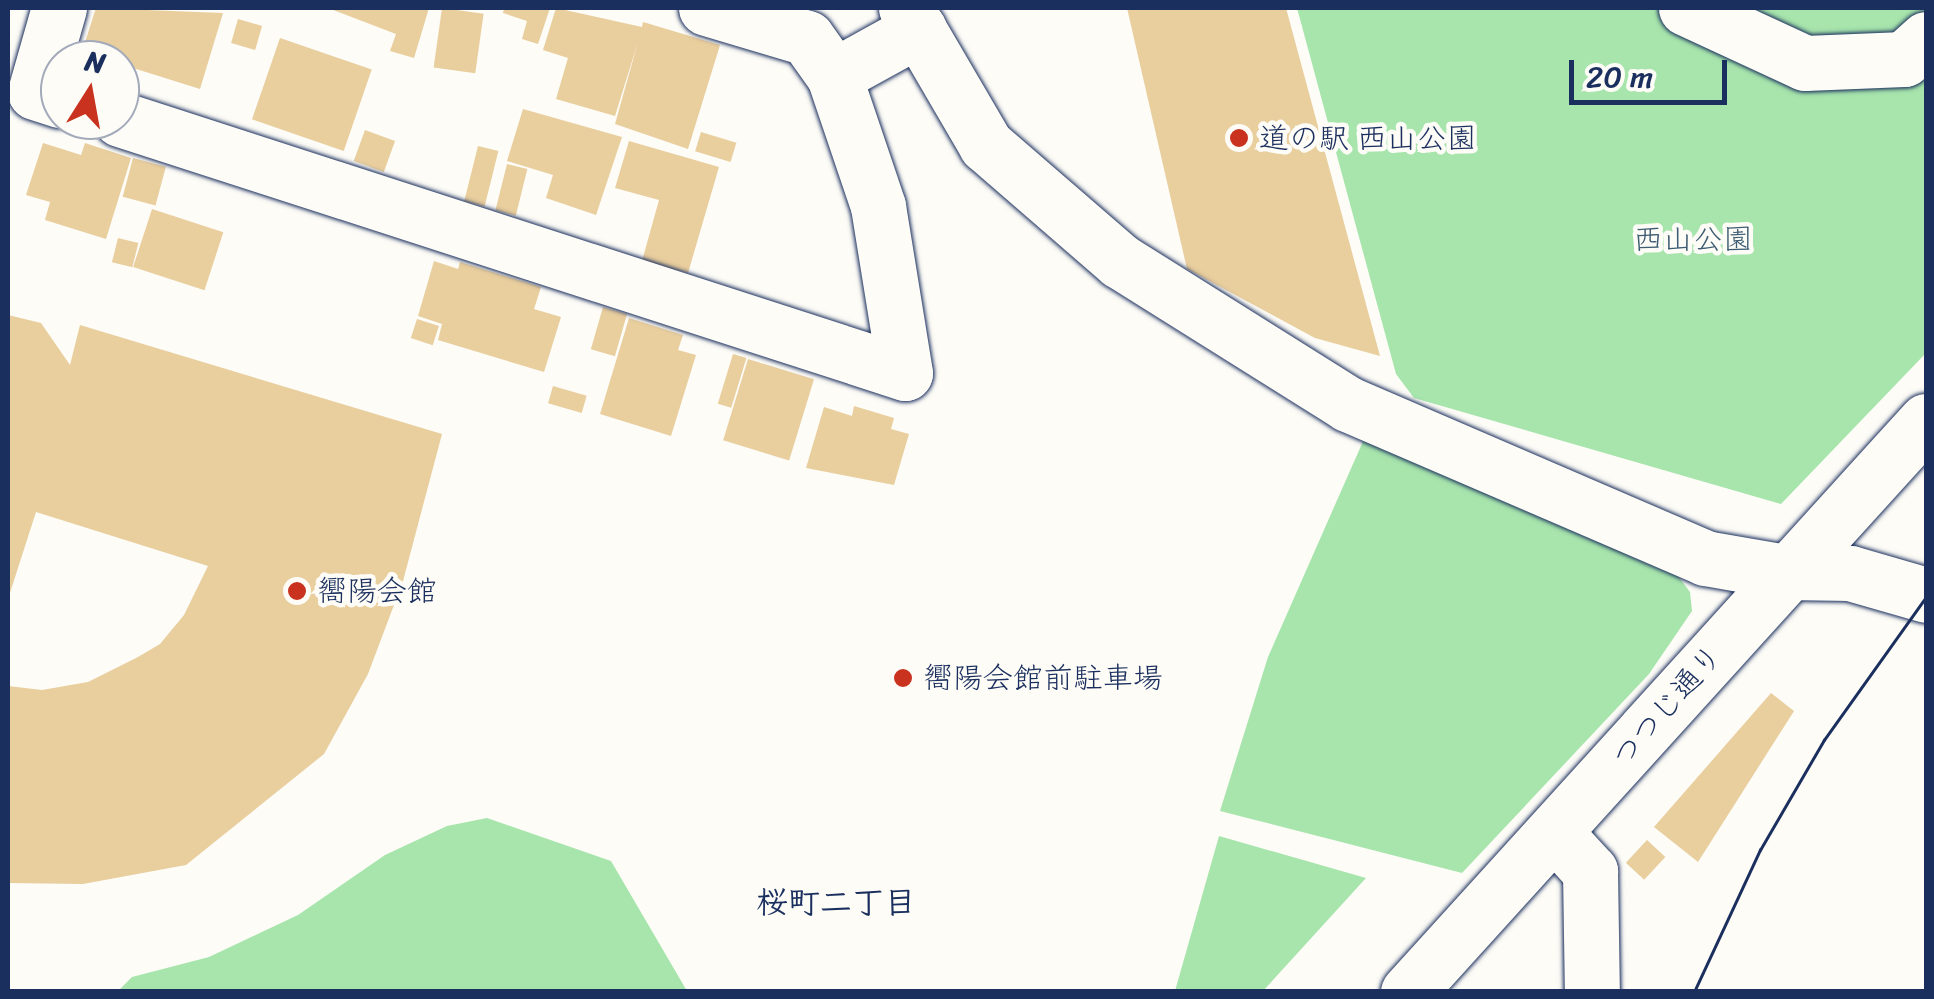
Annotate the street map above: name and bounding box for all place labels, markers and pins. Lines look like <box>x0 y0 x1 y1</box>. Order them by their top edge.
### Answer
place label: 道の駅 西山公園 <box>1259 120 1477 156</box>
marker: 道の駅 西山公園 <box>1228 127 1250 149</box>
place label: 嚮陽会館 <box>317 573 437 609</box>
marker: 嚮陽会館 <box>286 580 308 602</box>
place label: 嚮陽会館前駐車場 <box>923 660 1163 696</box>
marker: 嚮陽会館前駐車場 <box>892 667 914 689</box>

